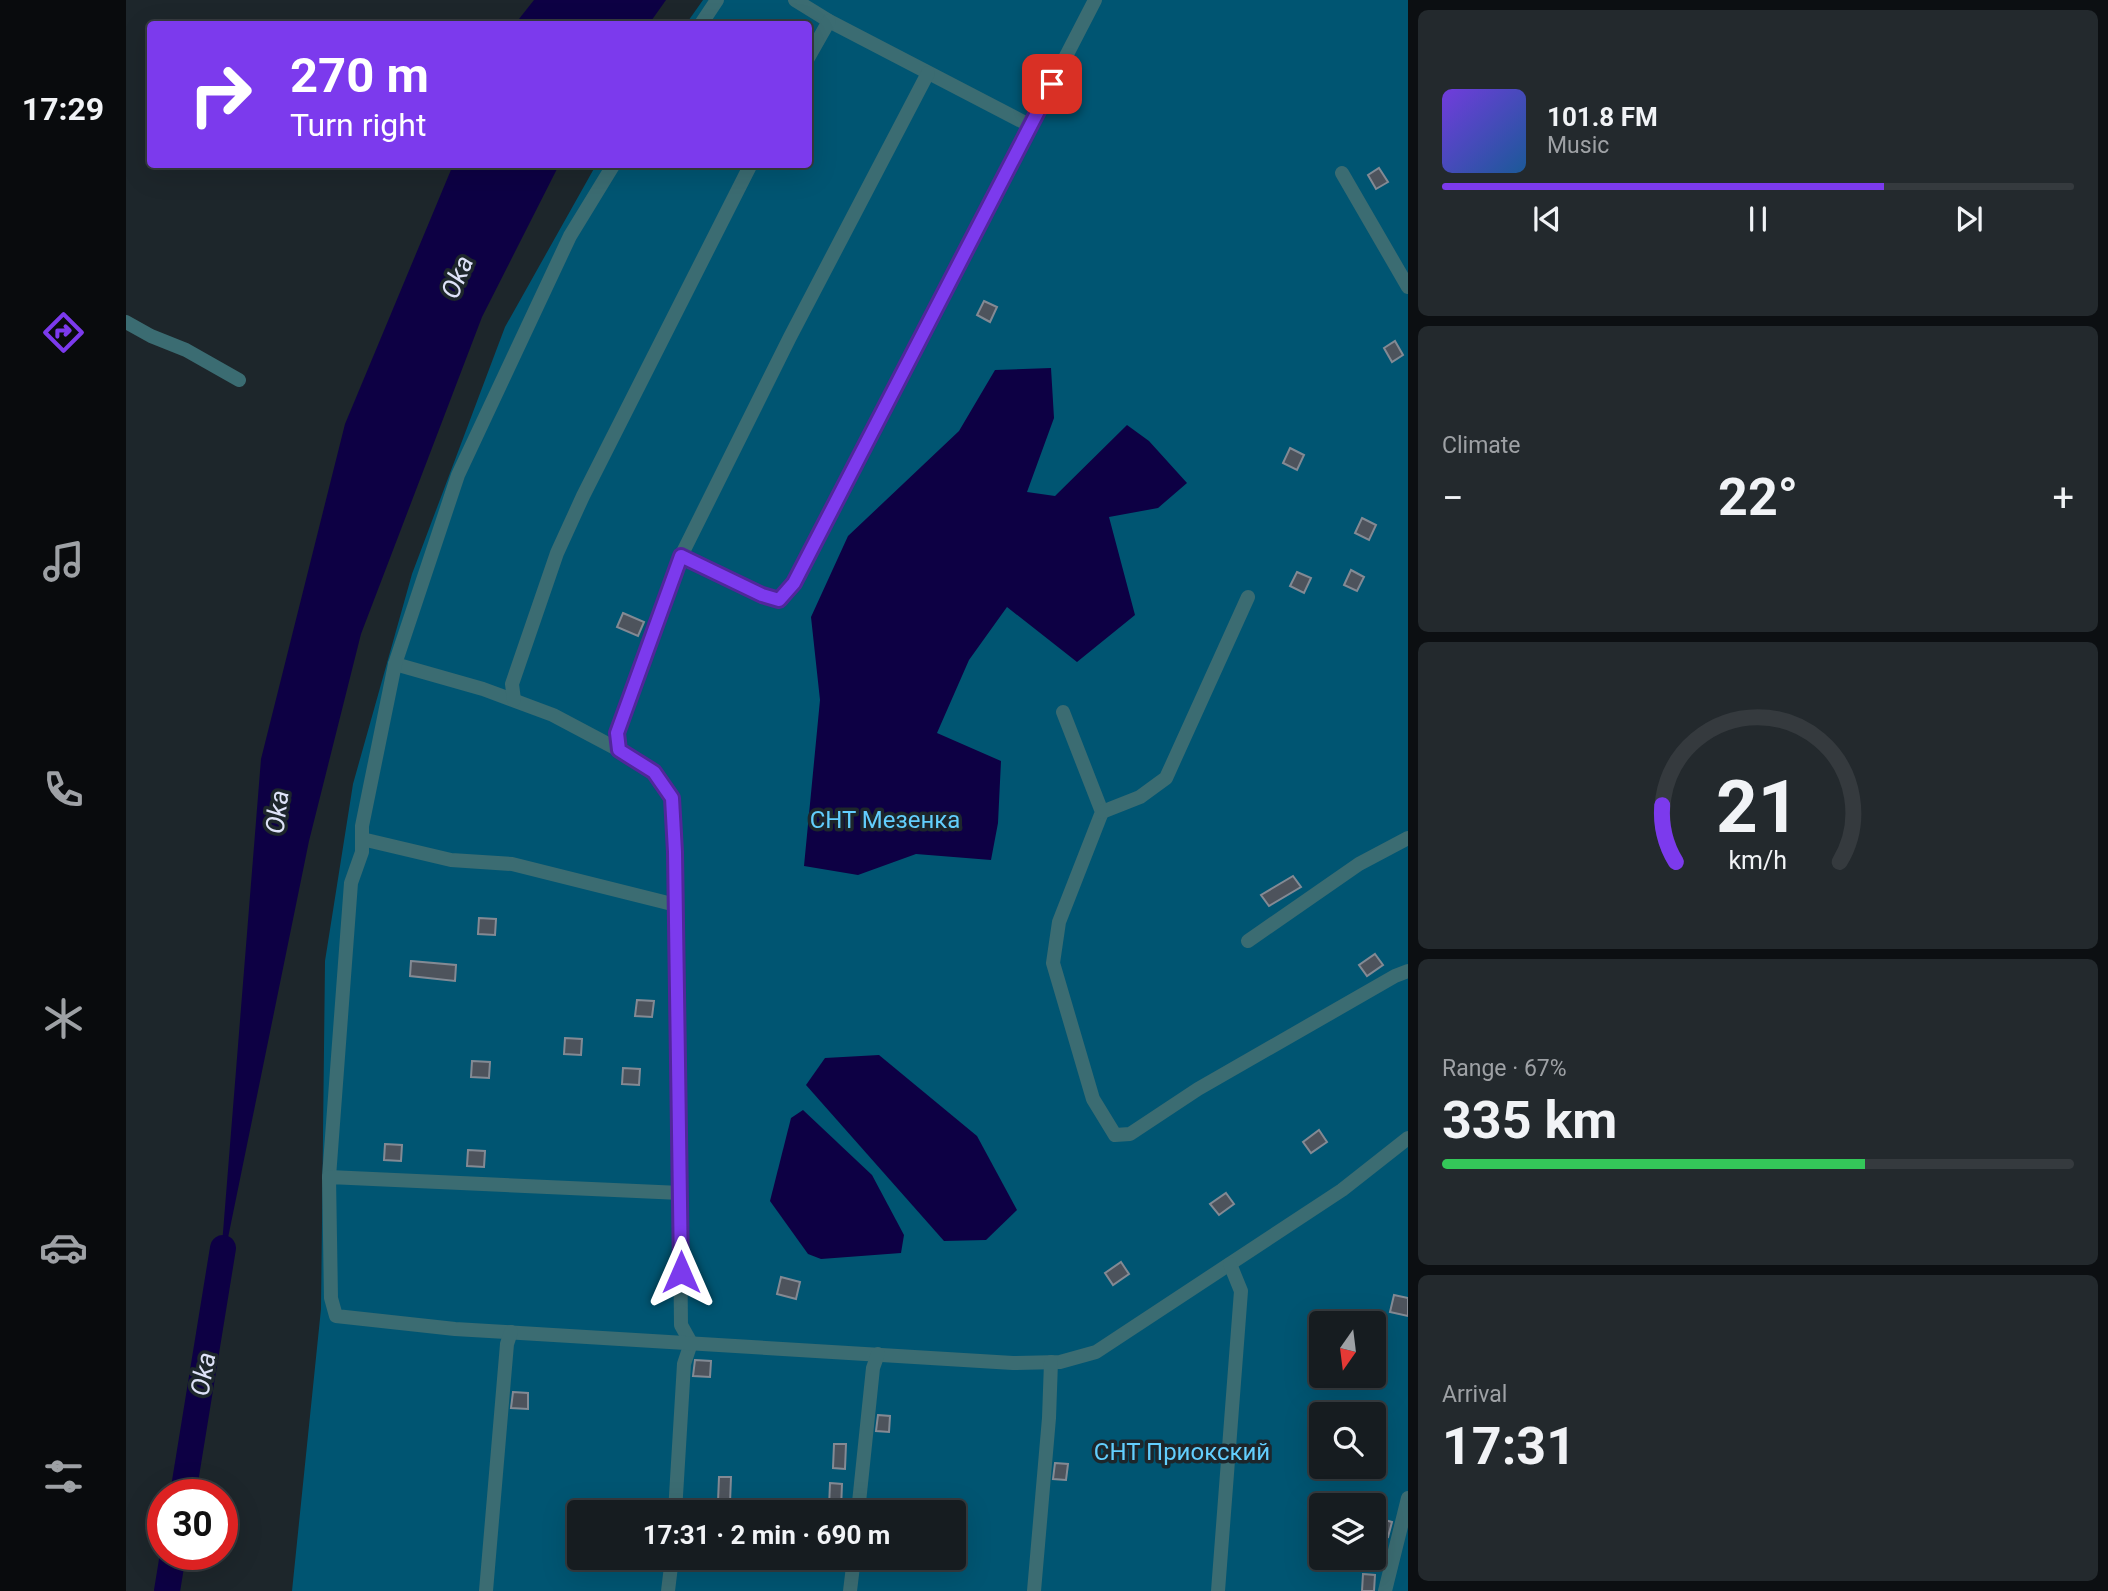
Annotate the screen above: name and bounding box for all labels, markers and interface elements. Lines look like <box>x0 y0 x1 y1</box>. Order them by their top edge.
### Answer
text: 270 m <box>290 47 429 104</box>
icon: right <box>175 49 266 140</box>
pin <box>1022 54 1082 114</box>
icon: arrive <box>1033 65 1071 103</box>
text: 17:29 <box>22 90 104 128</box>
text: 101.8 FM <box>1547 102 1658 132</box>
text: Turn right <box>290 106 426 144</box>
text: Music <box>1547 132 1609 159</box>
icon: previous <box>1528 200 1566 238</box>
icon: pause <box>1739 200 1777 238</box>
icon: next <box>1950 200 1988 238</box>
water label: Oka <box>435 251 479 303</box>
icon: directions <box>39 308 88 357</box>
text: Climate <box>1442 432 1521 459</box>
text: 22° <box>1718 467 1798 528</box>
text: − <box>1442 476 1464 520</box>
text: + <box>2052 476 2074 520</box>
icon: music <box>39 537 88 586</box>
text: 21 <box>1716 764 1800 850</box>
icon: phone <box>39 765 88 814</box>
water label: Oka <box>259 788 295 836</box>
park label: СНТ Мезенка <box>810 806 960 834</box>
text: km/h <box>1729 845 1787 874</box>
icon: climate <box>39 994 88 1043</box>
text: Range · 67% <box>1442 1055 1567 1082</box>
text: 335 km <box>1442 1090 1617 1151</box>
icon: car <box>39 1223 88 1272</box>
position arrow <box>644 1235 718 1309</box>
north arrow <box>1309 1311 1386 1388</box>
map controls <box>1309 1311 1386 1570</box>
water label: Oka <box>184 1350 222 1398</box>
text: Arrival <box>1442 1381 1507 1408</box>
button: search <box>1309 1402 1386 1479</box>
text: 17:31 <box>1442 1416 1576 1477</box>
park label: СНТ Приокский <box>1094 1438 1270 1466</box>
icon: filters <box>39 1452 88 1501</box>
speed limit sign: 30 <box>147 1479 238 1570</box>
button: layers <box>1309 1493 1386 1570</box>
text: 17:31 · 2 min · 690 m <box>643 1520 890 1550</box>

